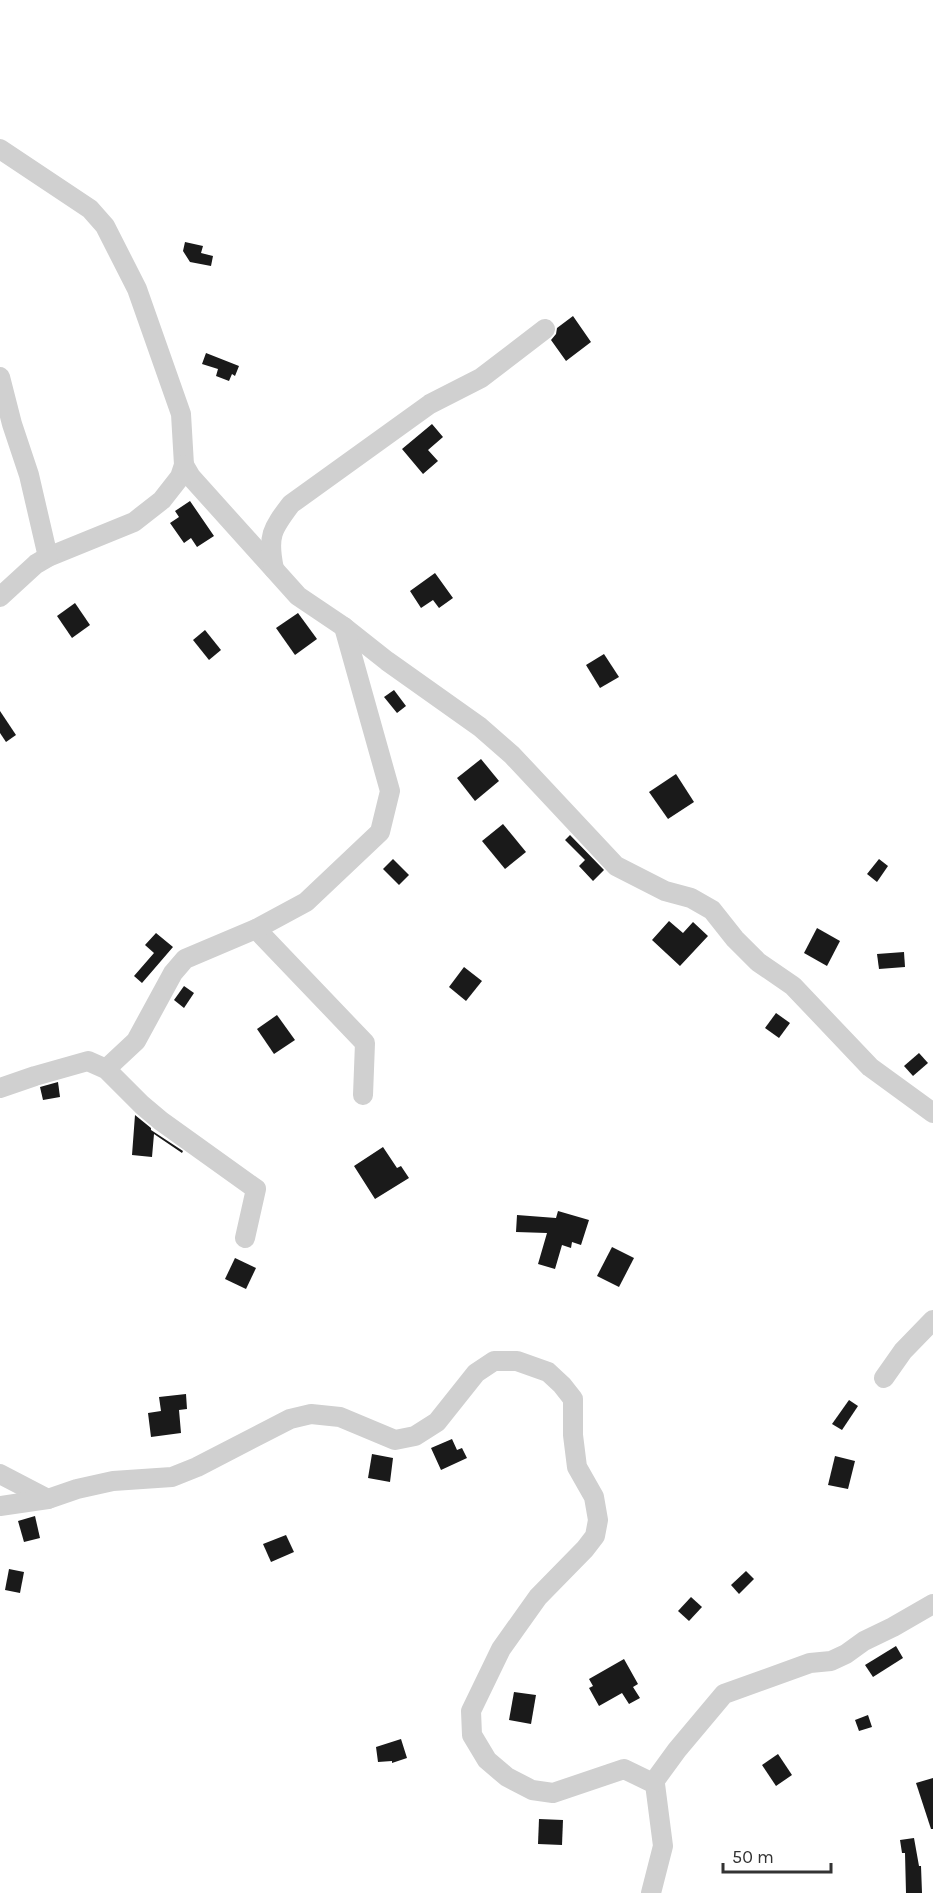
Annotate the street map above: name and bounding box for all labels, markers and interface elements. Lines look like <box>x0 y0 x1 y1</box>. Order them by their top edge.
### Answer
scale bar <box>723 1836 831 1874</box>
text: 50 m <box>732 1846 774 1868</box>

